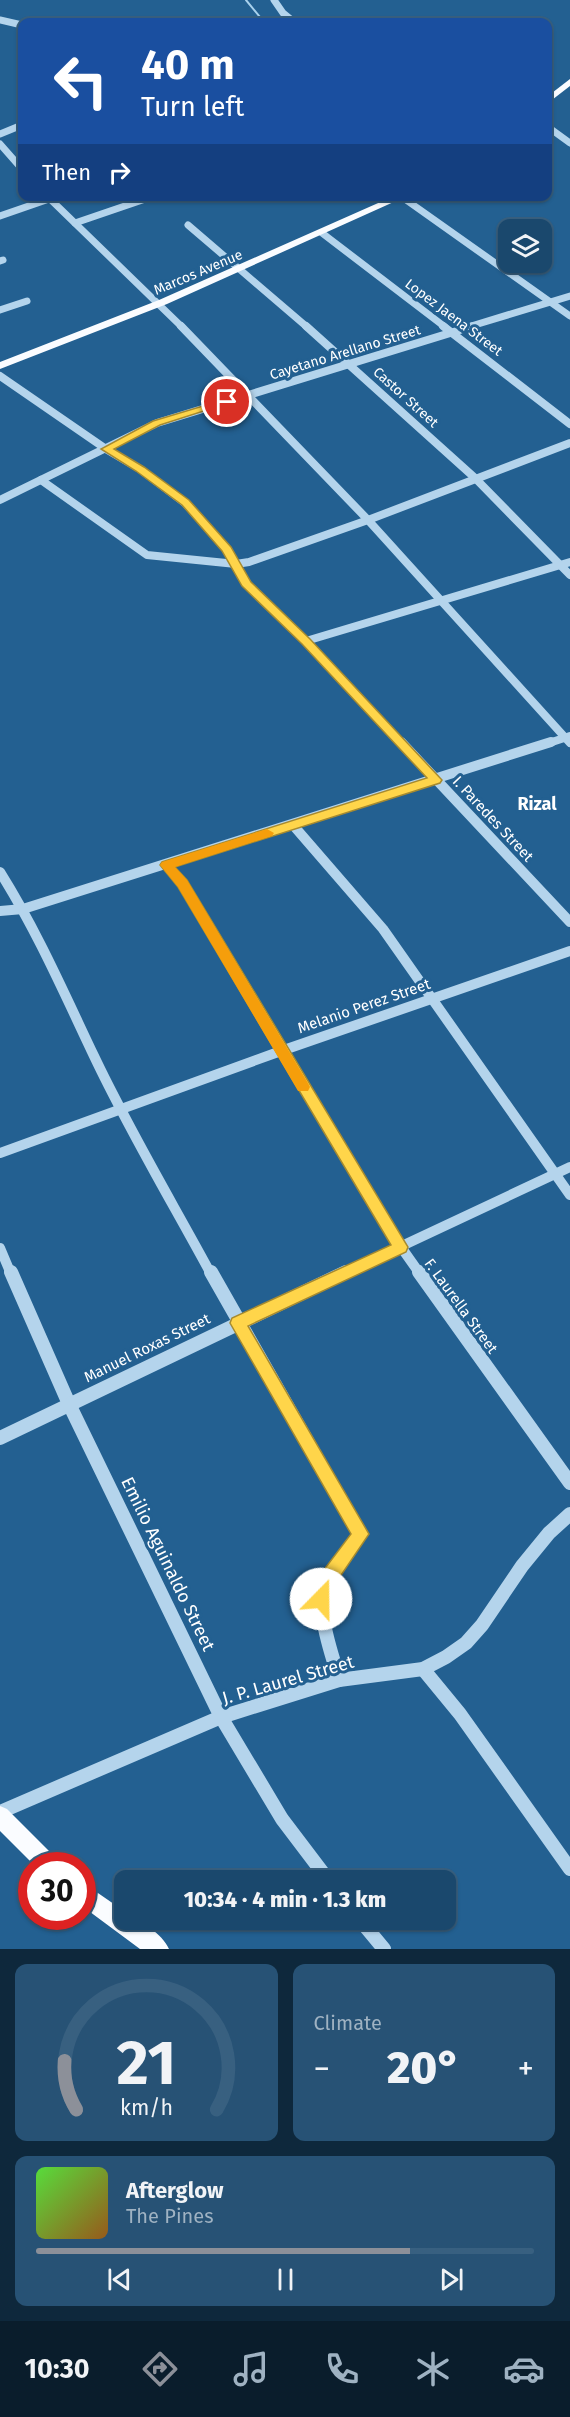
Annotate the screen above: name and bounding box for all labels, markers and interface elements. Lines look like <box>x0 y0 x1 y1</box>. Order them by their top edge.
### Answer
text: 40 m <box>141 40 235 90</box>
icon: left <box>42 42 120 120</box>
text: Turn left <box>141 91 244 123</box>
icon: right <box>103 156 136 189</box>
text: Then <box>42 159 91 186</box>
map controls <box>498 219 552 273</box>
button: layers <box>498 219 552 273</box>
street label: Marcos Avenue <box>151 246 245 299</box>
street label: Lopez Jaena Street <box>402 275 506 360</box>
street label: Cayetano Arellano Street <box>268 321 423 384</box>
street label: Castor Street <box>370 364 442 432</box>
pin <box>201 376 252 427</box>
icon: arrive <box>210 385 243 418</box>
street label: I. Paredes Street <box>449 772 538 866</box>
district label: Rizal <box>517 793 557 815</box>
street label: Melanio Perez Street <box>295 975 433 1037</box>
street label: F. Laurella Street <box>421 1255 502 1357</box>
street label: Manuel Roxas Street <box>81 1309 214 1386</box>
street label: Emilio Aguinaldo Street <box>116 1473 220 1655</box>
position arrow <box>289 1567 353 1631</box>
street label: J. P. Laurel Street <box>220 1651 357 1709</box>
speed limit sign: 30 <box>18 1852 96 1930</box>
text: 10:34 · 4 min · 1.3 km <box>184 1886 386 1913</box>
text: Climate <box>314 2011 382 2035</box>
text: 21 <box>116 2026 176 2101</box>
text: 20° <box>387 2041 461 2095</box>
text: − <box>314 2049 330 2089</box>
text: + <box>518 2049 534 2089</box>
text: km/h <box>120 2095 173 2121</box>
text: Afterglow <box>126 2177 223 2204</box>
text: The Pines <box>126 2204 213 2228</box>
icon: previous <box>103 2263 136 2296</box>
icon: pause <box>269 2263 302 2296</box>
icon: next <box>435 2263 468 2296</box>
icon: directions <box>139 2348 181 2390</box>
icon: music <box>230 2348 272 2390</box>
icon: phone <box>321 2348 363 2390</box>
icon: climate <box>412 2348 454 2390</box>
icon: car <box>503 2348 545 2390</box>
text: 10:30 <box>25 2353 90 2385</box>

